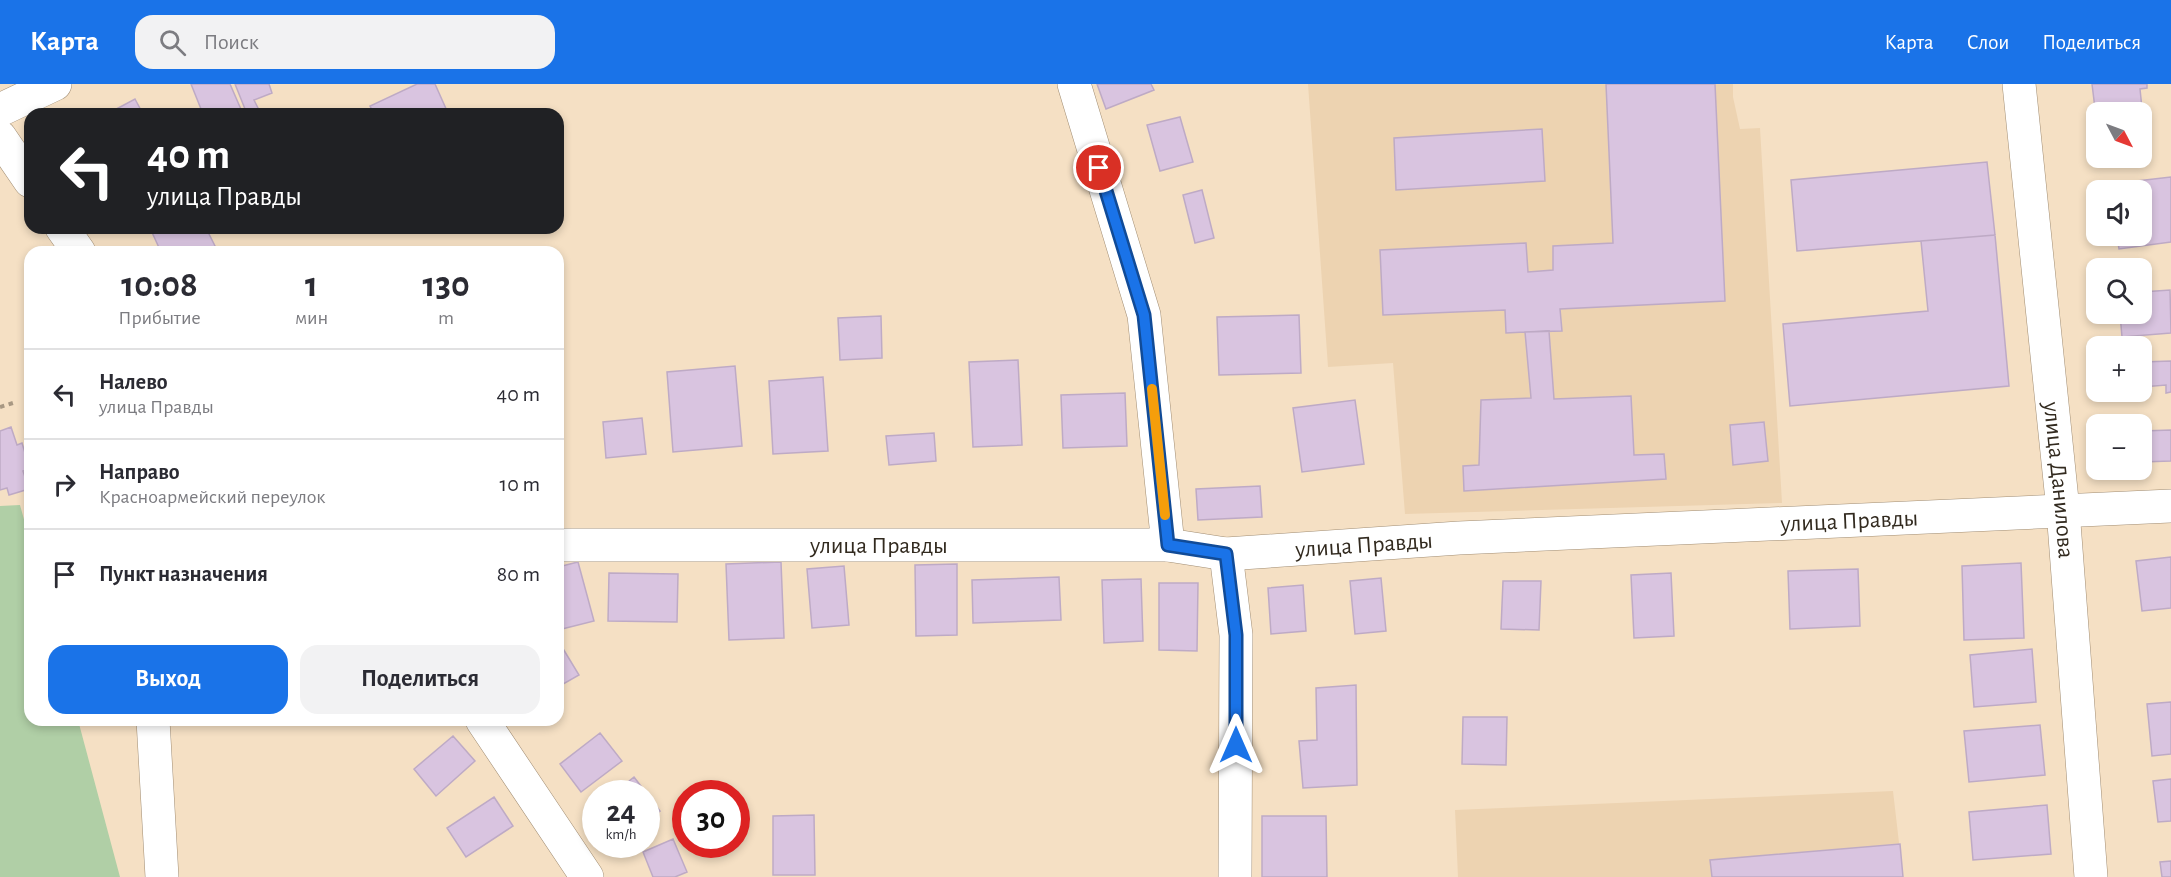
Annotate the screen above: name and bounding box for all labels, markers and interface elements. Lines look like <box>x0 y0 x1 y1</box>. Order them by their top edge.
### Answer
search box <box>135 15 555 69</box>
icon: search <box>156 26 189 59</box>
text: Карта <box>30 28 99 56</box>
text: Поиск <box>204 31 259 53</box>
text: Карта <box>1884 32 1934 53</box>
text: Слои <box>1967 32 2009 53</box>
text: Поделиться <box>2042 32 2141 53</box>
north arrow <box>2086 102 2152 168</box>
map controls <box>2086 102 2152 480</box>
icon: left <box>48 132 126 210</box>
text: 40 m <box>147 134 230 176</box>
pin <box>1073 142 1124 193</box>
icon: arrive <box>1082 151 1115 184</box>
button: sound <box>2086 180 2152 246</box>
text: улица Правды <box>147 183 302 210</box>
button: search <box>2086 258 2152 324</box>
text: 10:08 <box>121 267 198 303</box>
text: 1 <box>305 267 318 303</box>
text: 130 <box>422 267 470 303</box>
text: Прибытие <box>118 308 201 328</box>
text: мин <box>295 308 328 328</box>
text: m <box>438 308 454 328</box>
button: + <box>2086 336 2152 402</box>
text: Налево <box>99 371 168 393</box>
icon: left <box>48 378 81 411</box>
text: 40 m <box>497 383 540 405</box>
text: улица Правды <box>99 397 214 417</box>
street label: улица Данилова <box>2039 399 2078 559</box>
button: − <box>2086 414 2152 480</box>
text: Направо <box>99 461 180 483</box>
icon: right <box>48 468 81 501</box>
text: 10 m <box>500 473 540 495</box>
text: Красноармейский переулок <box>99 487 326 507</box>
street label: улица Правды <box>1779 506 1919 537</box>
street label: улица Правды <box>1293 529 1434 562</box>
street label: улица Правды <box>809 534 948 558</box>
icon: arrive <box>48 558 81 591</box>
text: Пункт назначения <box>99 563 268 585</box>
text: 80 m <box>497 563 540 585</box>
button: Выход <box>48 645 288 714</box>
button: Поделиться <box>300 645 540 714</box>
position arrow <box>1204 713 1268 777</box>
speed limit sign: 30 <box>672 780 750 858</box>
text: 24 <box>606 797 636 827</box>
text: km/h <box>606 827 636 842</box>

